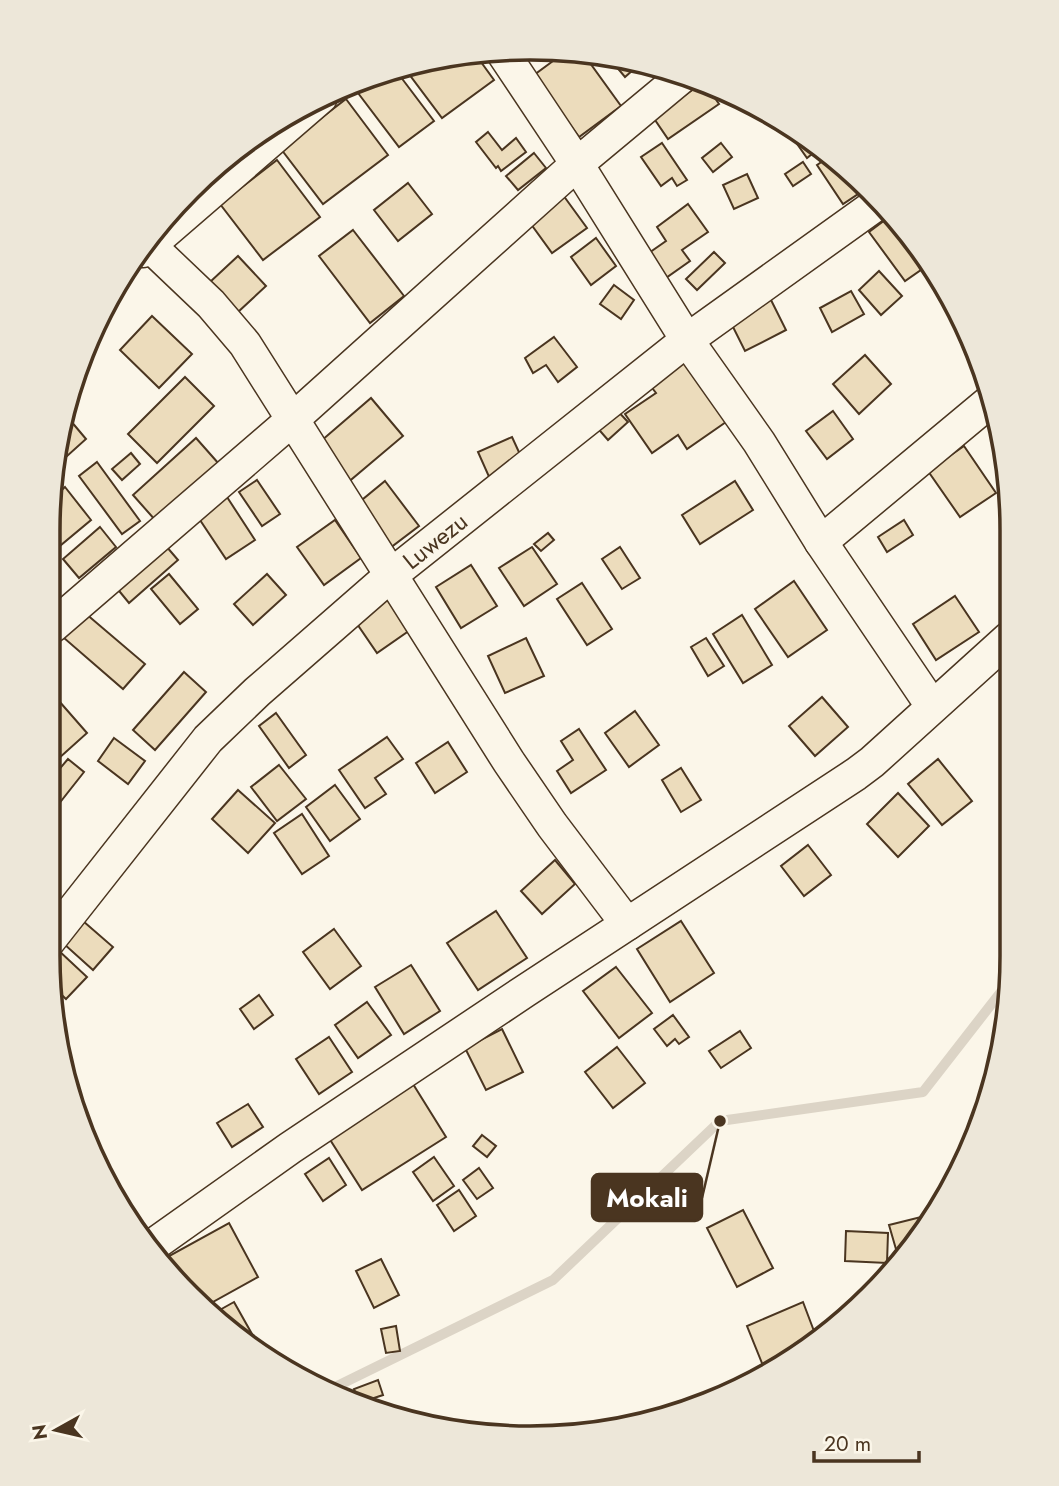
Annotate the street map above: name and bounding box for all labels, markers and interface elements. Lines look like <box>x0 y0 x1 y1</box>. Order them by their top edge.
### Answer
street label: Luwezu <box>395 504 475 577</box>
callout: Mokali <box>592 1174 702 1221</box>
text: Mokali <box>606 1179 688 1217</box>
north arrow <box>21 1395 91 1465</box>
scale bar <box>814 1420 919 1464</box>
text: N <box>25 1423 54 1442</box>
text: 20 m <box>824 1429 871 1459</box>

